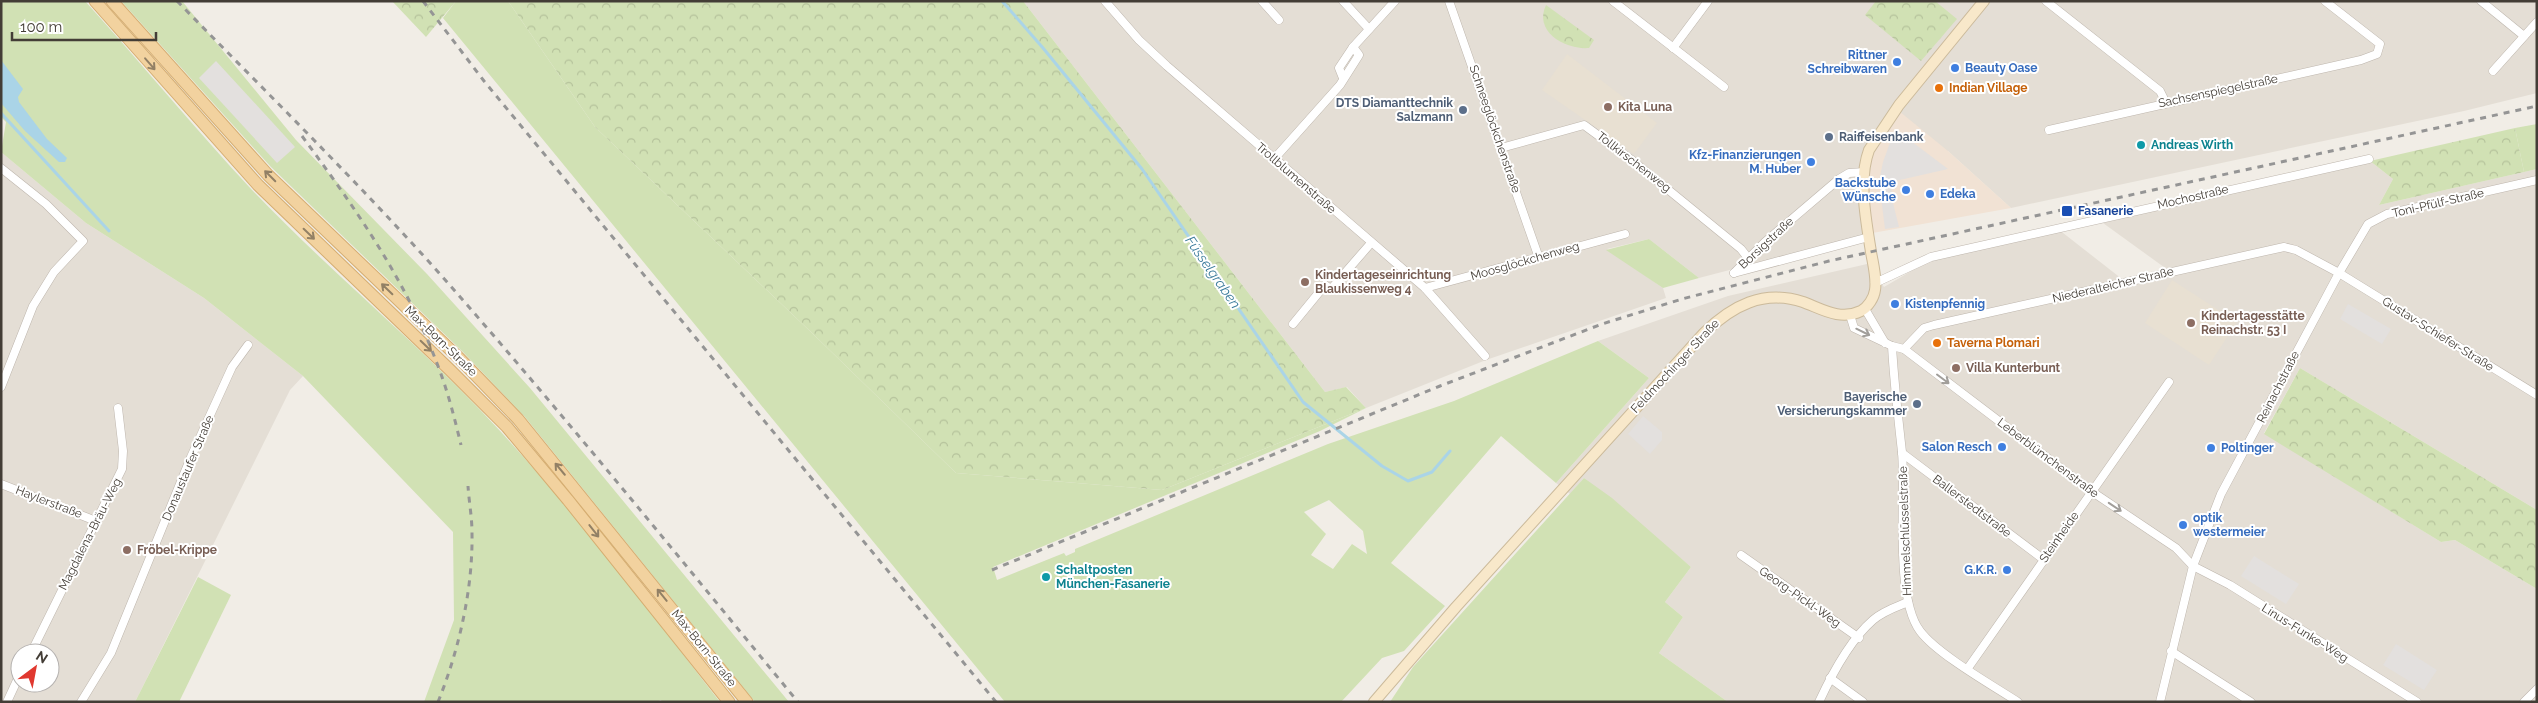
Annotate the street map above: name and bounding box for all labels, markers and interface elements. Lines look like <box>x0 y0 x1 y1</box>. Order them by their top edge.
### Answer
scale bar <box>12 10 156 42</box>
text: 100 m <box>20 18 62 36</box>
place label: Rittner Schreibwaren <box>1808 48 1887 76</box>
marker: Rittner Schreibwaren <box>1891 56 1903 68</box>
one-way arrow <box>144 57 156 70</box>
place label: Beauty Oase <box>1965 61 2037 75</box>
marker: Beauty Oase <box>1949 62 1961 74</box>
street label: Schneeglöckchenstraße <box>1467 63 1523 195</box>
street label: Sachsenspiegelstraße <box>2157 71 2279 111</box>
place label: Indian Village <box>1949 81 2028 95</box>
marker: Indian Village <box>1933 82 1945 94</box>
place label: DTS Diamanttechnik Salzmann <box>1336 96 1453 124</box>
place label: Kita Luna <box>1618 100 1672 114</box>
marker: Kita Luna <box>1602 101 1614 113</box>
marker: DTS Diamanttechnik Salzmann <box>1457 104 1469 116</box>
street label: Tollkirschenweg <box>1594 129 1674 195</box>
place label: Raiffeisenbank <box>1839 130 1924 144</box>
marker: Raiffeisenbank <box>1823 131 1835 143</box>
place label: Andreas Wirth <box>2151 138 2233 152</box>
marker: Andreas Wirth <box>2135 139 2147 151</box>
street label: Trollblumenstraße <box>1253 140 1339 216</box>
place label: Kfz-Finanzierungen M. Huber <box>1689 148 1801 176</box>
marker: Kfz-Finanzierungen M. Huber <box>1805 156 1817 168</box>
one-way arrow <box>264 170 276 183</box>
place label: Backstube Wünsche <box>1835 176 1896 204</box>
street label: Mochostraße <box>2156 182 2230 212</box>
marker: Backstube Wünsche <box>1900 184 1912 196</box>
street label: Toni-Pfülf-Straße <box>2391 186 2485 220</box>
place label: Edeka <box>1940 187 1976 201</box>
marker: Edeka <box>1924 188 1936 200</box>
marker: Fasanerie <box>2060 204 2074 218</box>
place label: Fasanerie <box>2078 204 2133 218</box>
street label: Borsigstraße <box>1736 214 1796 272</box>
one-way arrow <box>302 228 315 240</box>
water label: Füsselgraben <box>1182 233 1244 311</box>
street label: Moosglöckchenweg <box>1469 239 1581 283</box>
street label: Niederalteicher Straße <box>2051 264 2175 306</box>
place label: Kindertageseinrichtung Blaukissenweg 4 <box>1315 268 1451 296</box>
marker: Kindertageseinrichtung Blaukissenweg 4 <box>1299 276 1311 288</box>
one-way arrow <box>381 283 393 295</box>
street label: Gustav-Schiefer-Straße <box>2380 294 2496 374</box>
place label: Kistenpfennig <box>1905 297 1985 311</box>
marker: Kistenpfennig <box>1889 298 1901 310</box>
street label: Max-Born-Straße <box>402 303 480 379</box>
place label: Kindertagesstätte Reinachstr. 53 I <box>2201 309 2305 337</box>
street label: Feldmochinger Straße <box>1628 316 1722 416</box>
marker: Kindertagesstätte Reinachstr. 53 I <box>2185 317 2197 329</box>
one-way arrow <box>1855 328 1870 338</box>
place label: Taverna Plomari <box>1947 336 2040 350</box>
marker: Taverna Plomari <box>1931 337 1943 349</box>
one-way arrow <box>420 340 432 352</box>
street label: Reinachstraße <box>2254 349 2302 425</box>
place label: Villa Kunterbunt <box>1966 361 2061 375</box>
marker: Villa Kunterbunt <box>1950 362 1962 374</box>
one-way arrow <box>1936 373 1949 384</box>
place label: Bayerische Versicherungskammer <box>1777 390 1907 418</box>
marker: Bayerische Versicherungskammer <box>1911 398 1923 410</box>
street label: Donaustaufer Straße <box>159 413 217 523</box>
street label: Leberblümchenstraße <box>1995 415 2101 501</box>
place label: Salon Resch <box>1922 440 1992 454</box>
marker: Salon Resch <box>1996 441 2008 453</box>
place label: Poltinger <box>2221 441 2274 455</box>
marker: Poltinger <box>2205 442 2217 454</box>
one-way arrow <box>555 462 566 475</box>
street label: Himmelschlüsselstraße <box>1896 466 1914 596</box>
street label: Ballerstedtstraße <box>1930 472 2014 540</box>
street label: Magdalena-Bräu-Weg <box>56 476 124 592</box>
street label: Haylerstraße <box>14 483 84 521</box>
one-way arrow <box>2108 502 2122 512</box>
street label: Steinheide <box>2036 509 2082 565</box>
place label: optik westermeier <box>2193 511 2266 539</box>
marker: optik westermeier <box>2177 519 2189 531</box>
one-way arrow <box>588 525 599 538</box>
place label: Fröbel-Krippe <box>137 543 217 557</box>
marker: Fröbel-Krippe <box>121 544 133 556</box>
place label: Schaltposten München-Fasanerie <box>1056 563 1170 591</box>
place label: G.K.R. <box>1964 563 1997 577</box>
street label: Georg-Pickl-Weg <box>1757 564 1843 630</box>
marker: G.K.R. <box>2001 564 2013 576</box>
marker: Schaltposten München-Fasanerie <box>1040 571 1052 583</box>
one-way arrow <box>657 589 668 602</box>
street label: Linus-Funke-Weg <box>2259 601 2351 665</box>
street label: Max-Born-Straße <box>669 607 739 689</box>
north arrow <box>10 643 60 693</box>
text: N <box>33 647 51 667</box>

